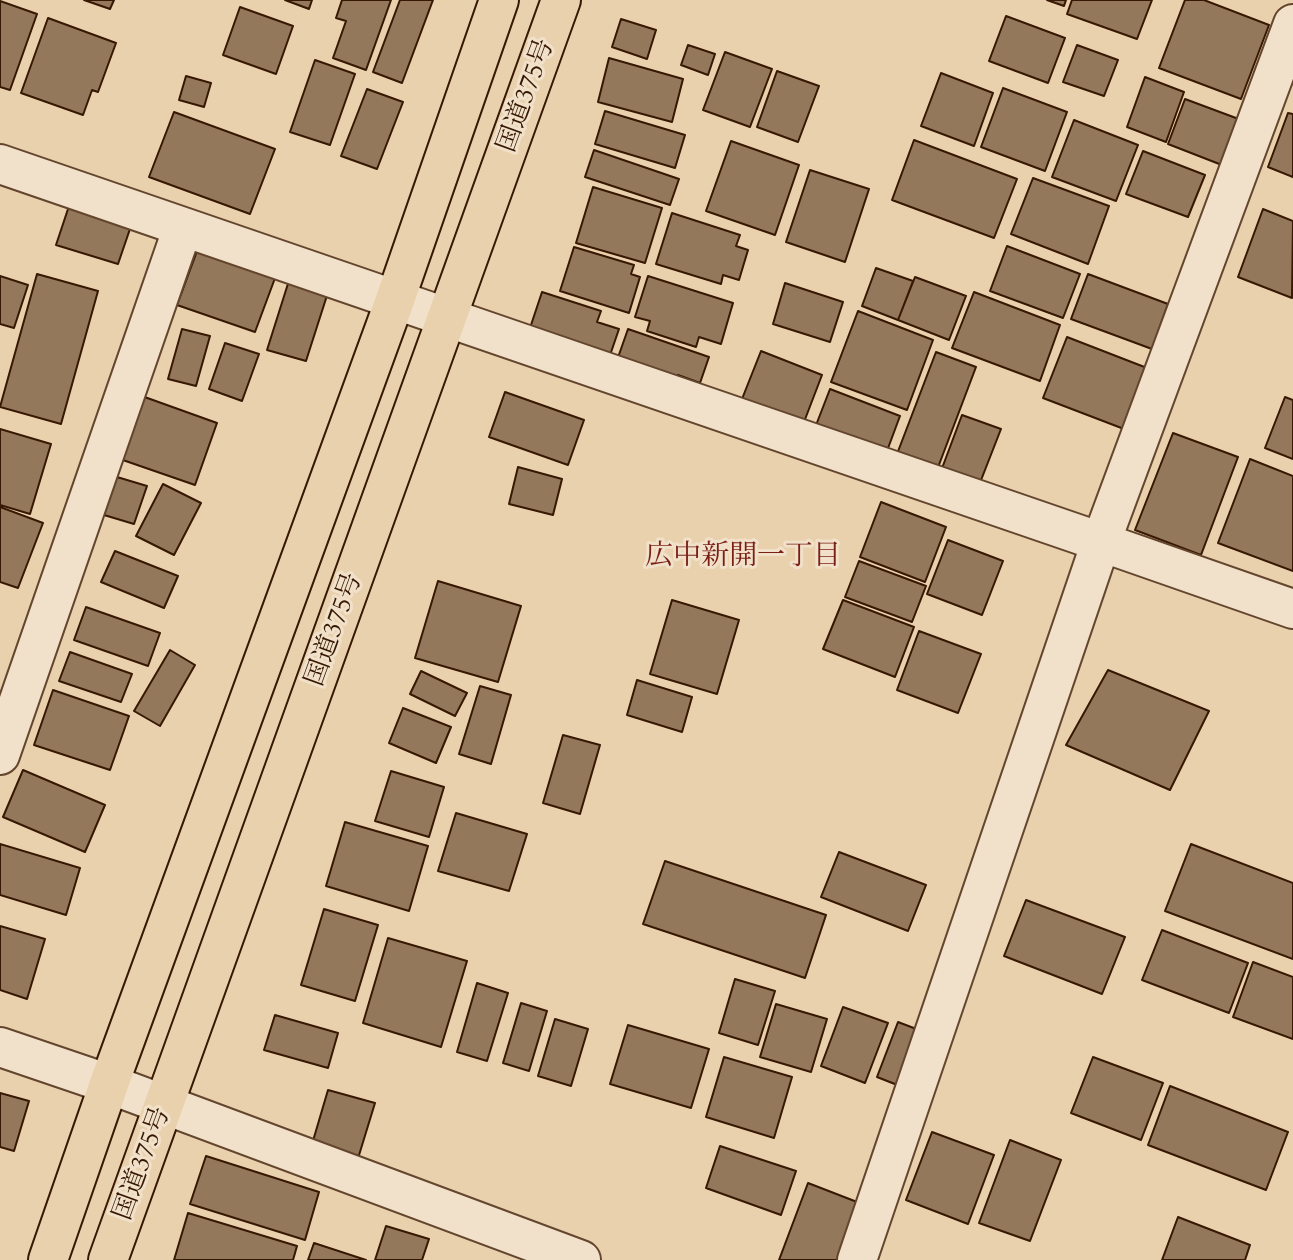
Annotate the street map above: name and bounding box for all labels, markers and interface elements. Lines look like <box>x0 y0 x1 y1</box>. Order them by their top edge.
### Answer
street label: 国道375号 <box>492 35 562 157</box>
district label: 広中新開一丁目 <box>645 541 841 575</box>
street label: 国道375号 <box>300 569 370 691</box>
street label: 国道375号 <box>108 1103 178 1225</box>

